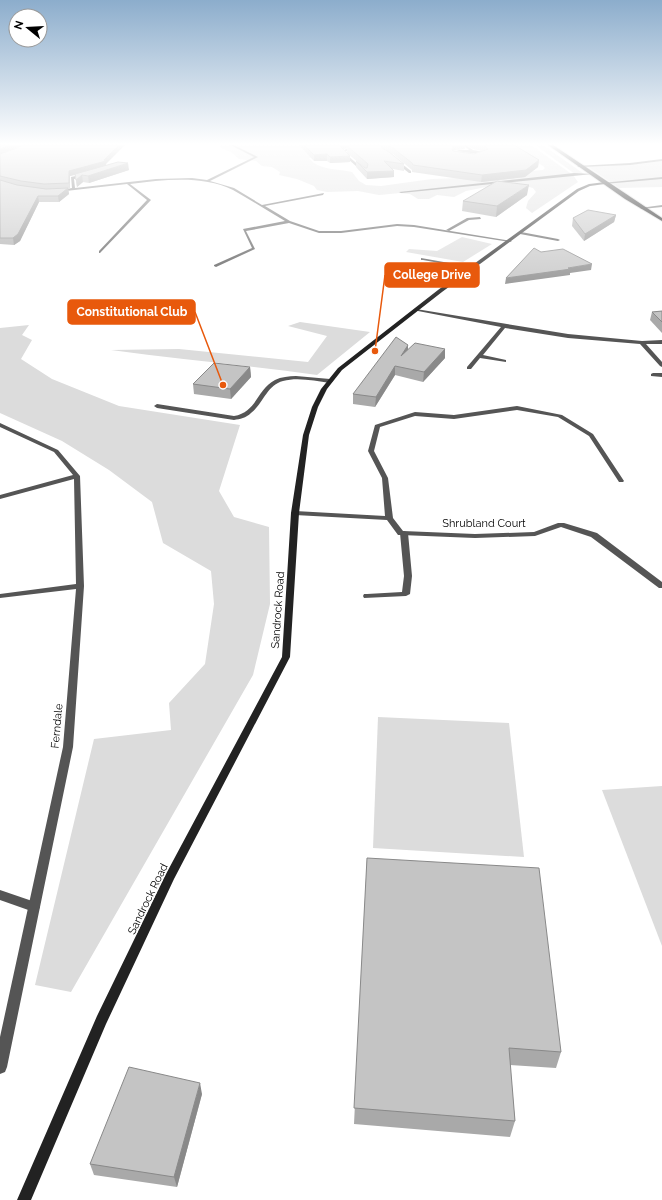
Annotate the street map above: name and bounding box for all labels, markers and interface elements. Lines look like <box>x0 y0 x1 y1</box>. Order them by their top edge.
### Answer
north arrow <box>8 8 48 48</box>
text: N <box>11 19 26 31</box>
callout: College Drive <box>385 263 479 287</box>
text: College Drive <box>393 268 471 282</box>
callout: Constitutional Club <box>68 300 195 324</box>
text: Constitutional Club <box>77 305 188 319</box>
street label: Shrubland Court <box>442 517 526 530</box>
street label: Sandrock Road <box>269 571 287 649</box>
street label: Ferndale <box>49 702 65 749</box>
street label: Sandrock Road <box>125 861 171 937</box>

